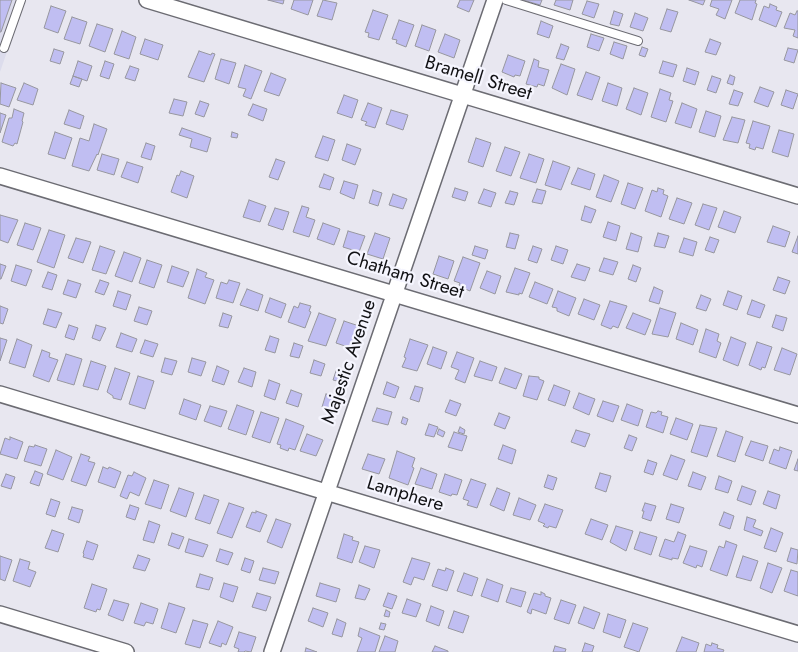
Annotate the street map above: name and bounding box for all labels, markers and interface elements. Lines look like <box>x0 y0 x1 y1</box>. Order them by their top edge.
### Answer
street label: Bramell Street <box>422 52 534 106</box>
street label: Chatham Street <box>343 247 467 305</box>
street label: Majestic Avenue <box>318 297 382 427</box>
street label: Lamphere <box>364 473 446 517</box>

